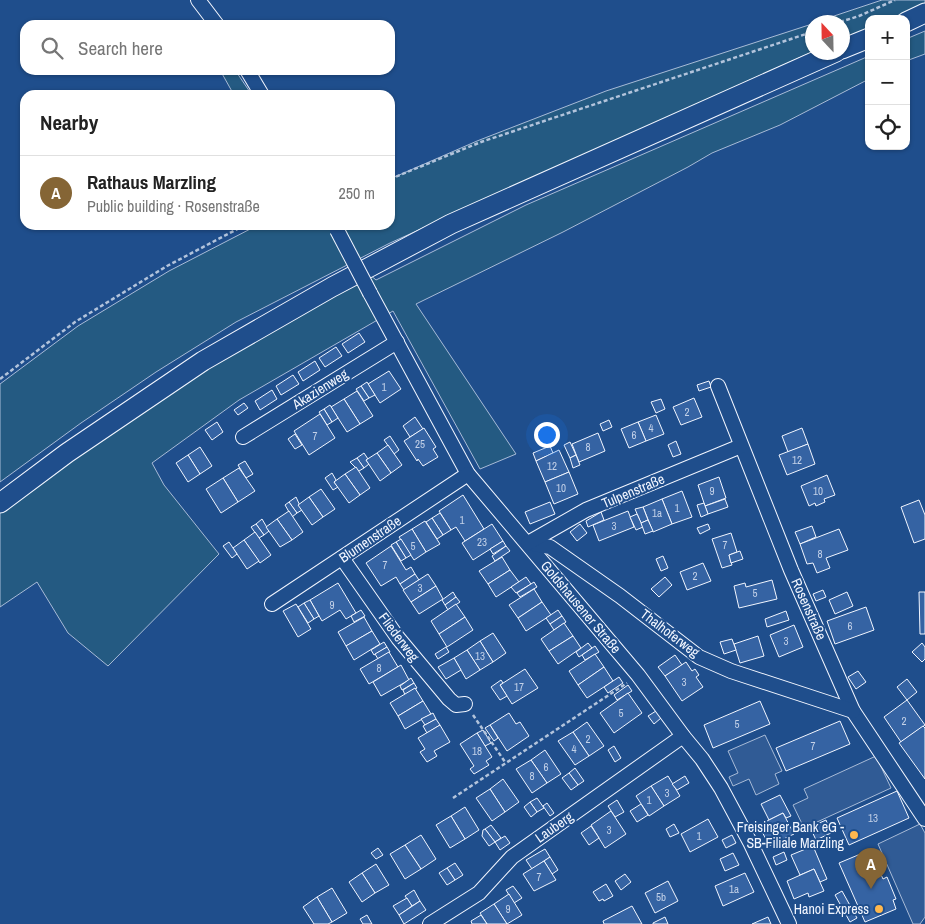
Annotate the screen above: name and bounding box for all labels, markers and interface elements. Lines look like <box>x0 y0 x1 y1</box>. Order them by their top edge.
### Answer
north arrow <box>805 15 850 60</box>
map controls <box>865 15 910 150</box>
button: + <box>865 15 910 60</box>
search box <box>20 20 395 75</box>
icon: search <box>38 34 66 62</box>
text: Search here <box>78 35 163 61</box>
button: − <box>865 60 910 105</box>
button: locate <box>865 105 910 150</box>
text: Nearby <box>40 108 98 137</box>
text: Rathaus Marzling <box>87 169 216 195</box>
text: A <box>51 182 61 204</box>
text: 250 m <box>339 182 375 204</box>
text: Public building · Rosenstraße <box>87 195 260 217</box>
street label: Akazienweg <box>288 364 352 414</box>
house number: 1 <box>381 380 387 394</box>
house number: 2 <box>684 405 690 419</box>
house number: 4 <box>648 421 654 435</box>
your location <box>534 422 560 448</box>
house number: 6 <box>631 428 637 442</box>
house number: 7 <box>312 429 318 443</box>
house number: 25 <box>415 437 425 451</box>
house number: 8 <box>585 440 591 454</box>
house number: 12 <box>792 453 802 467</box>
house number: 12 <box>547 459 557 473</box>
street label: Tulpenstraße <box>599 470 667 512</box>
house number: 10 <box>556 481 566 495</box>
house number: 9 <box>709 484 715 498</box>
house number: 10 <box>813 484 823 498</box>
house number: 1 <box>674 501 680 515</box>
house number: 1a <box>652 506 662 520</box>
street label: Blumenstraße <box>335 512 405 566</box>
house number: 1 <box>459 513 465 527</box>
house number: 3 <box>611 519 617 533</box>
house number: 23 <box>477 535 487 549</box>
house number: 7 <box>722 538 728 552</box>
house number: 5 <box>410 539 416 553</box>
house number: 8 <box>817 547 823 561</box>
street label: Goldshausener Straße <box>537 557 625 657</box>
house number: 7 <box>382 558 388 572</box>
house number: 2 <box>692 569 698 583</box>
street label: Rosenstraße <box>787 575 831 643</box>
house number: 3 <box>417 581 423 595</box>
house number: 5 <box>752 586 758 600</box>
house number: 9 <box>329 598 335 612</box>
street label: Thalhoferweg <box>637 605 704 661</box>
street label: Fliederweg <box>375 609 424 666</box>
house number: 6 <box>847 619 853 633</box>
house number: 3 <box>783 634 789 648</box>
house number: 13 <box>475 649 485 663</box>
house number: 8 <box>376 661 382 675</box>
house number: 3 <box>681 675 687 689</box>
house number: 17 <box>514 680 524 694</box>
house number: 5 <box>618 706 624 720</box>
house number: 2 <box>901 714 907 728</box>
house number: 5 <box>734 717 740 731</box>
house number: 2 <box>585 732 591 746</box>
house number: 7 <box>810 739 816 753</box>
house number: 4 <box>571 742 577 756</box>
house number: 18 <box>472 744 482 758</box>
house number: 6 <box>543 760 549 774</box>
house number: 8 <box>529 769 535 783</box>
house number: 3 <box>664 786 670 800</box>
house number: 1 <box>646 793 652 807</box>
street label: Lauberg <box>532 807 577 846</box>
house number: 13 <box>868 811 878 825</box>
place label: Freisinger Bank eG - SB-Filiale Marzling <box>737 818 845 852</box>
house number: 3 <box>606 823 612 837</box>
house number: 1 <box>696 829 702 843</box>
marker: Freisinger Bank eG - SB-Filiale Marzling <box>848 829 860 841</box>
pin: A <box>855 848 887 889</box>
house number: 7 <box>536 870 542 884</box>
house number: 1a <box>729 882 739 896</box>
house number: 5b <box>656 890 666 904</box>
place label: Hanoi Express <box>794 900 869 918</box>
house number: 9 <box>505 902 511 916</box>
marker: Hanoi Express <box>873 903 885 915</box>

